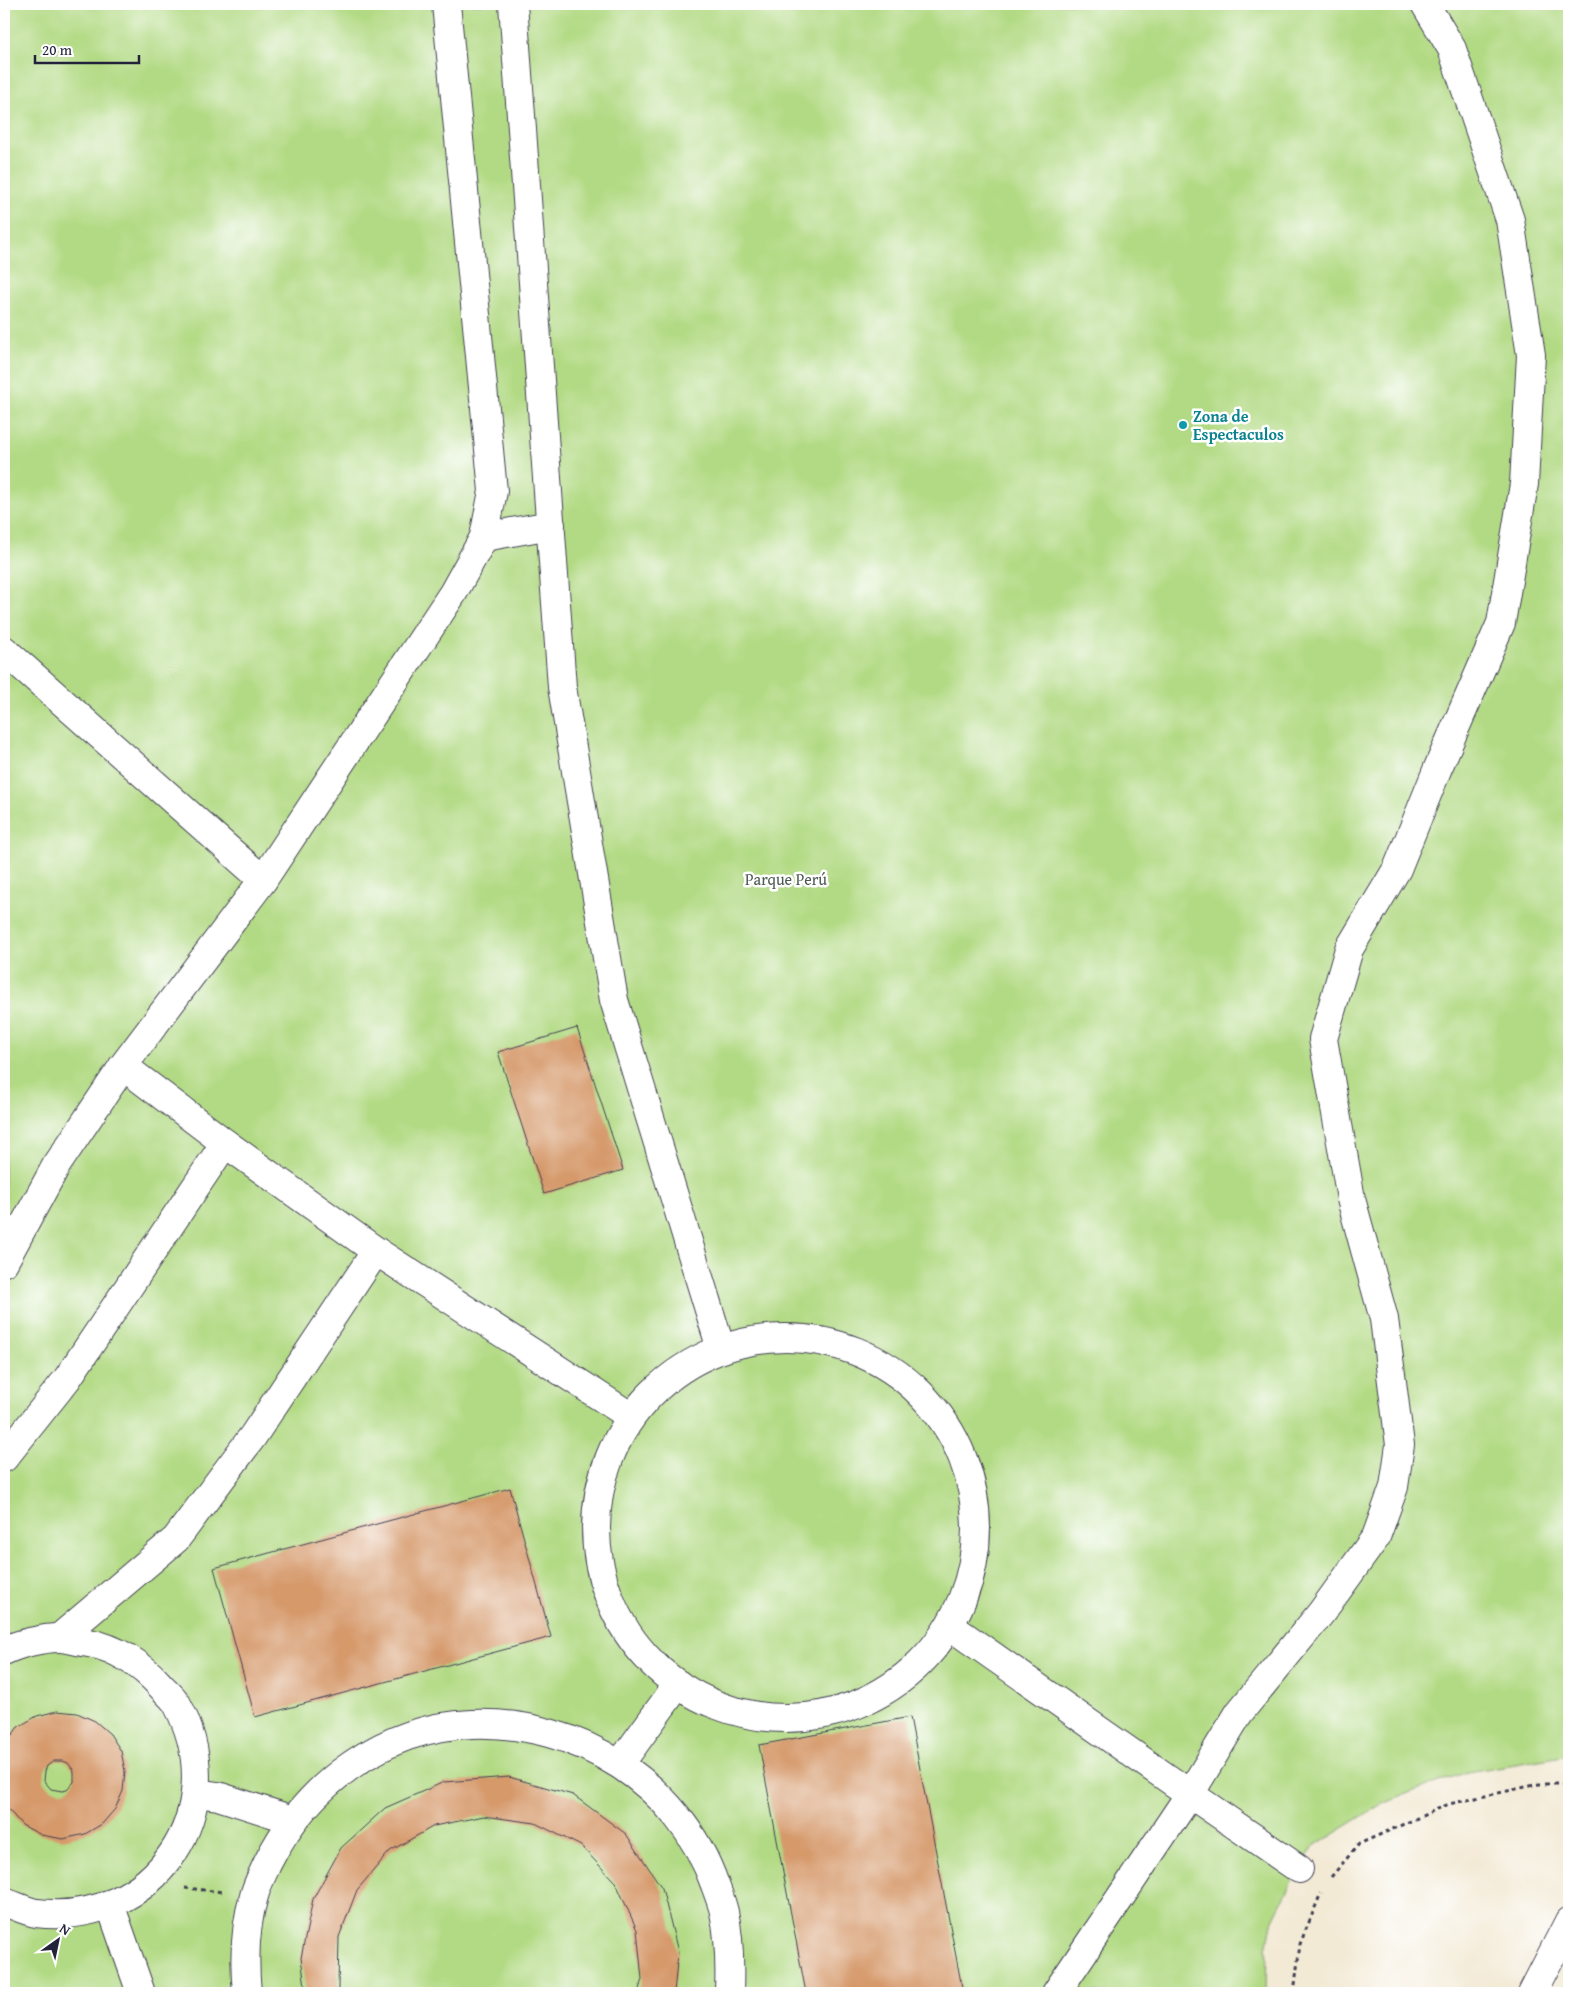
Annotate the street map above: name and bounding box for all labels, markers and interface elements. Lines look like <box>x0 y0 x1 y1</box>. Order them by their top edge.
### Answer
scale bar <box>35 32 139 64</box>
text: 20 m <box>42 39 73 60</box>
place label: Zona de Espectaculos <box>1193 404 1284 446</box>
marker: Zona de Espectaculos <box>1177 419 1189 431</box>
park label: Parque Perú <box>745 867 827 891</box>
north arrow <box>32 1914 82 1964</box>
text: N <box>56 1918 75 1940</box>

